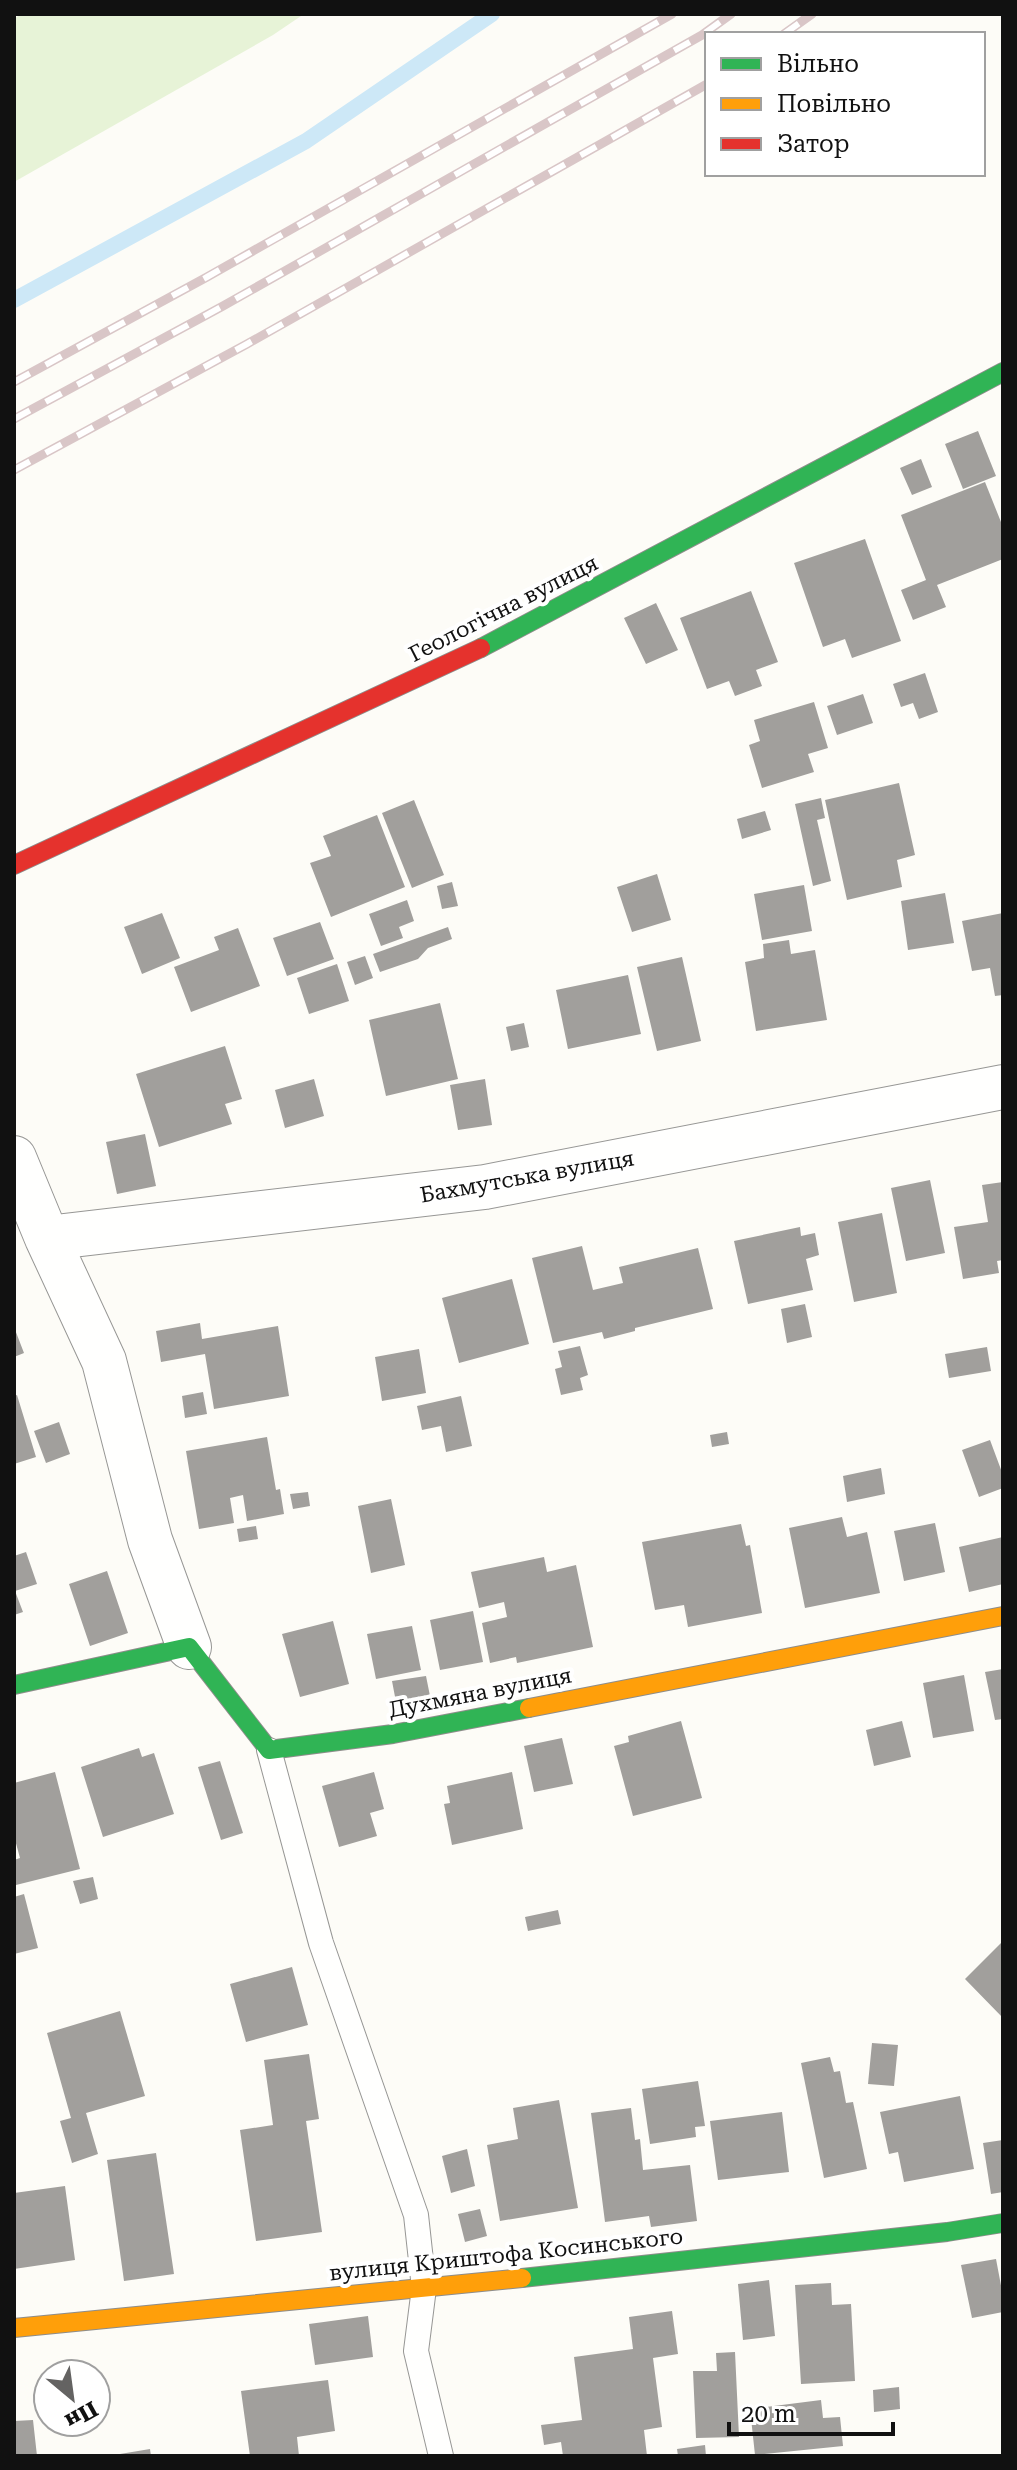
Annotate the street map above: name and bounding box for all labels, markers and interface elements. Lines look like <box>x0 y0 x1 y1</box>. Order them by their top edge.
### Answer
legend <box>705 32 985 176</box>
text: Вільно <box>777 50 859 78</box>
text: Повільно <box>777 90 891 118</box>
text: Затор <box>777 130 850 158</box>
street label: Геологічна вулиця <box>405 550 602 667</box>
street label: Бахмутська вулиця <box>418 1145 636 1208</box>
street label: Духмяна вулиця <box>386 1662 574 1723</box>
street label: вулиця Криштофа Косинського <box>328 2223 684 2286</box>
north arrow <box>32 2358 112 2438</box>
scale bar <box>729 2386 893 2436</box>
text: Пн <box>61 2396 102 2434</box>
text: 20 m <box>741 2400 796 2428</box>

